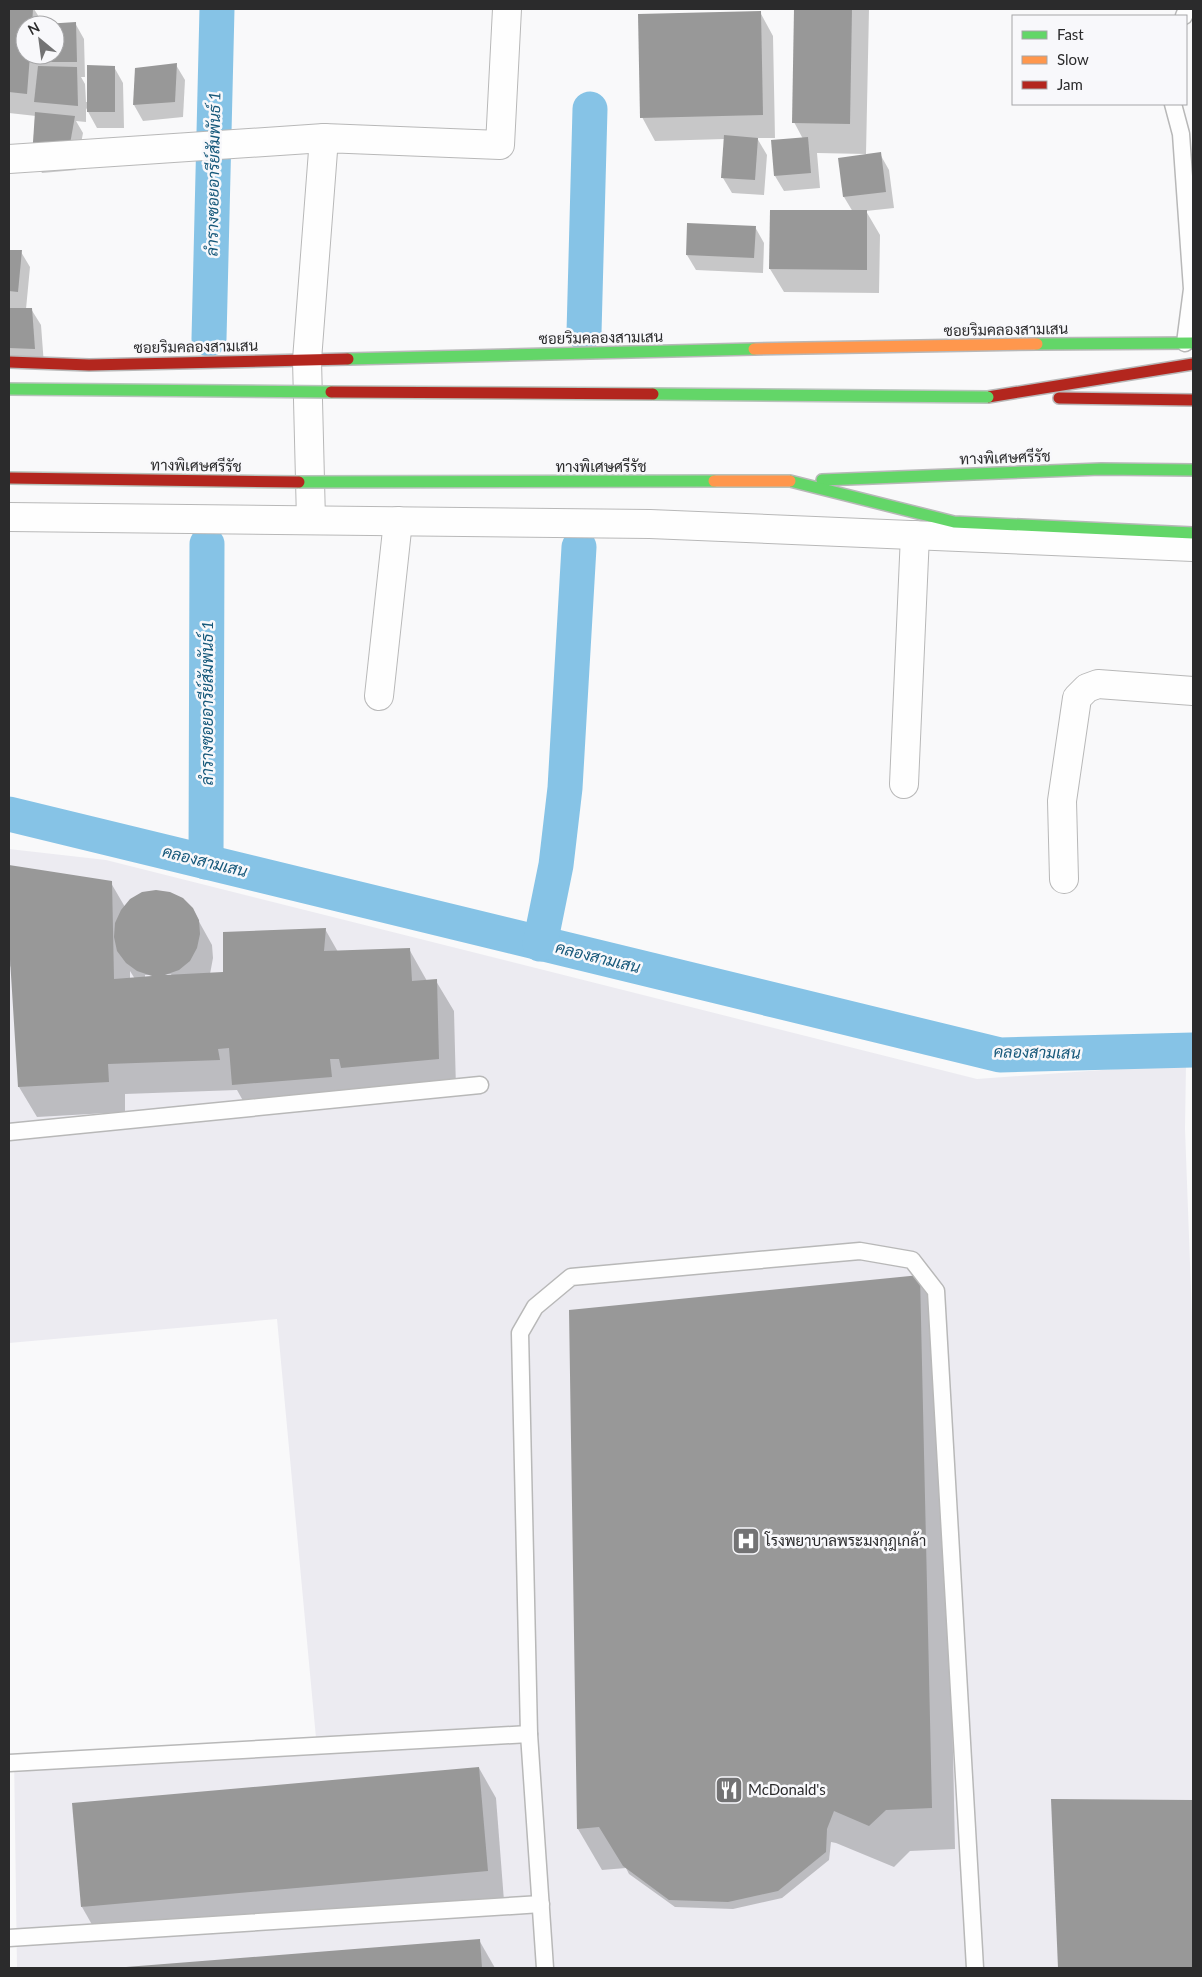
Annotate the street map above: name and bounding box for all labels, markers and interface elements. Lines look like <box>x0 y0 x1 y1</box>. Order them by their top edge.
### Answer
north arrow <box>15 15 65 65</box>
legend <box>1012 15 1187 105</box>
text: N <box>25 18 42 38</box>
text: Fast <box>1057 25 1084 43</box>
text: Slow <box>1057 50 1089 68</box>
text: Jam <box>1057 75 1083 93</box>
water label: ลำรางซอยอารีย์สัมพันธ์ 1 <box>200 91 223 257</box>
street label: ซอยริมคลองสามเสน <box>944 319 1068 339</box>
street label: ซอยริมคลองสามเสน <box>539 327 663 347</box>
street label: ซอยริมคลองสามเสน <box>134 336 258 356</box>
street label: ทางพิเศษศรีรัช <box>959 446 1051 468</box>
street label: ทางพิเศษศรีรัช <box>150 455 242 475</box>
street label: ทางพิเศษศรีรัช <box>555 457 647 475</box>
water label: ลำรางซอยอารีย์สัมพันธ์ 1 <box>195 621 216 785</box>
water label: คลองสามเสน <box>161 841 250 880</box>
water label: คลองสามเสน <box>554 937 643 976</box>
water label: คลองสามเสน <box>993 1041 1081 1062</box>
hospital icon: โรงพยาบาลพระมงกุฎเกล้า <box>731 1526 761 1556</box>
place label: โรงพยาบาลพระมงกุฎเกล้า <box>764 1531 926 1552</box>
restaurant icon: McDonald's <box>714 1775 744 1805</box>
place label: McDonald's <box>748 1780 826 1798</box>

